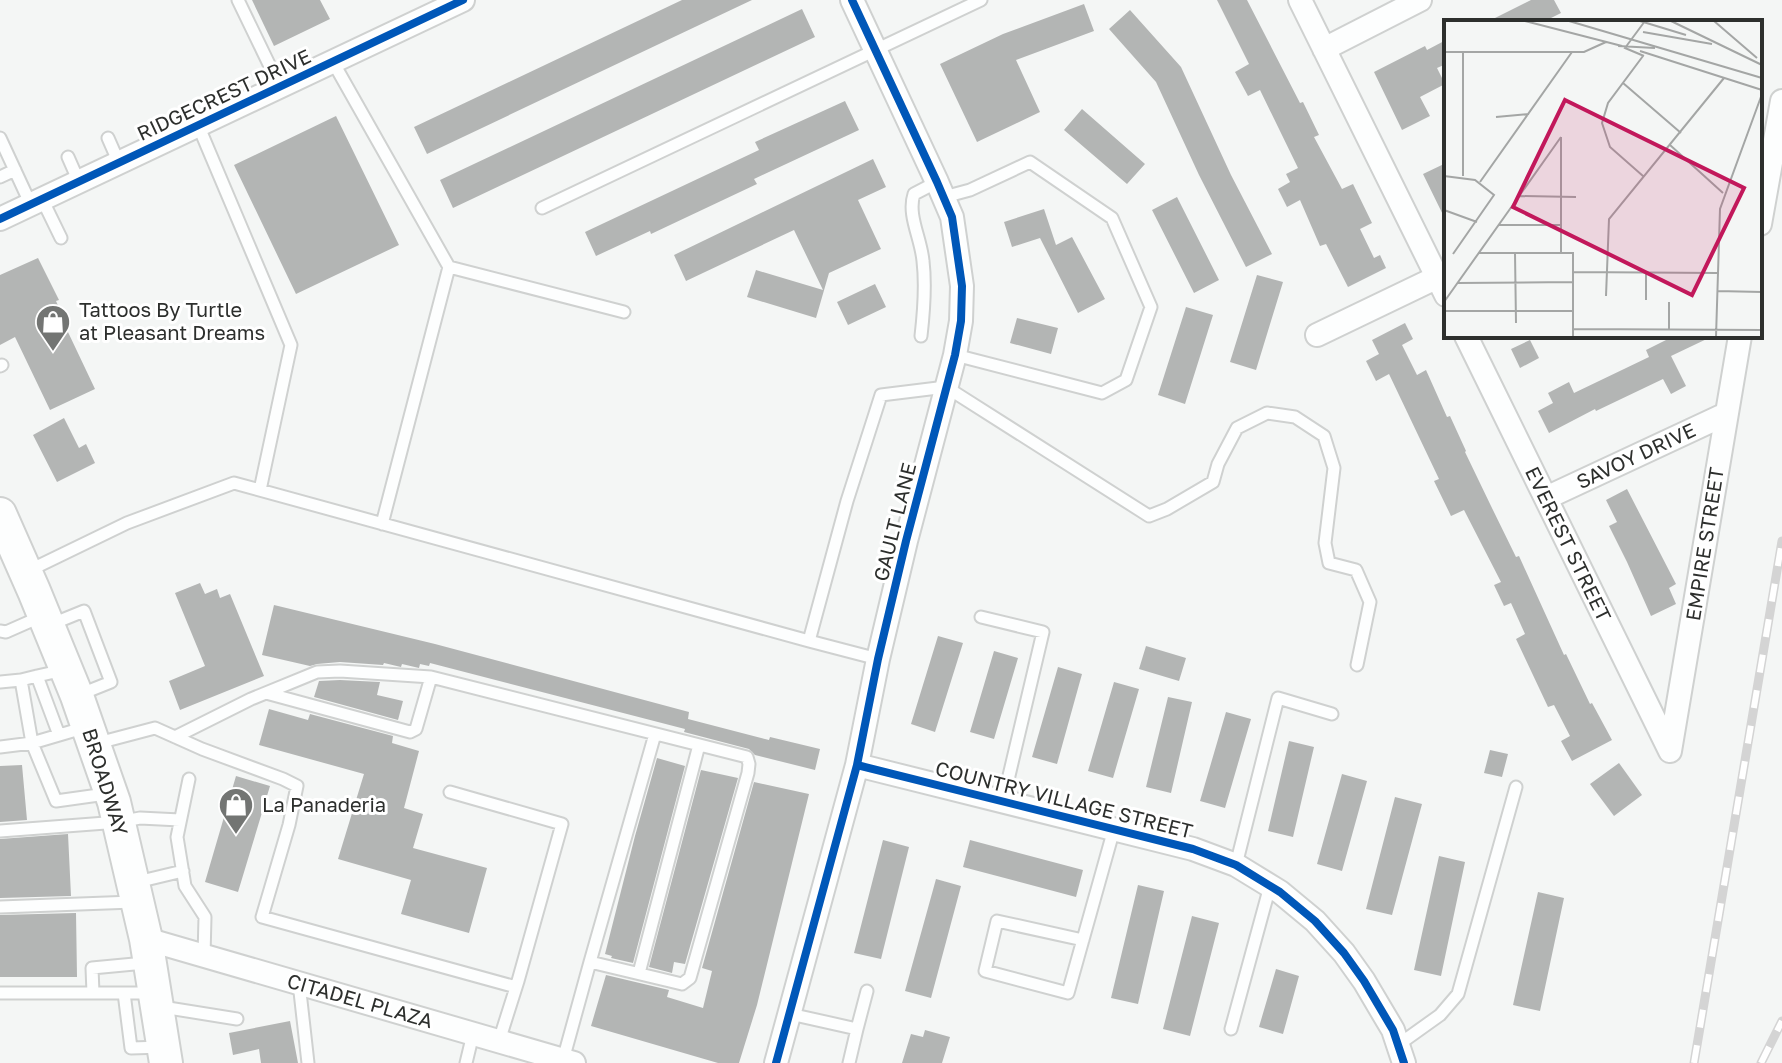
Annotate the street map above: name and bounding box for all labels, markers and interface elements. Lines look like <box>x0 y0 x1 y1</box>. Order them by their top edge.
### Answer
inset map <box>1444 20 1762 338</box>
street label: RIDGECREST DRIVE <box>133 43 314 145</box>
place label: Tattoos By Turtle at Pleasant Dreams <box>79 297 265 344</box>
shop icon: Tattoos By Turtle at Pleasant Dreams <box>34 303 72 353</box>
street label: SAVOY DRIVE <box>1572 417 1699 493</box>
street label: GAULT LANE <box>868 460 920 583</box>
street label: EVEREST STREET <box>1521 462 1617 625</box>
street label: EMPIRE STREET <box>1680 465 1728 622</box>
street label: BROADWAY <box>78 725 134 838</box>
street label: COUNTRY VILLAGE STREET <box>933 755 1195 843</box>
shop icon: La Panaderia <box>217 786 255 836</box>
place label: La Panaderia <box>262 792 386 816</box>
street label: CITADEL PLAZA <box>285 968 436 1032</box>

